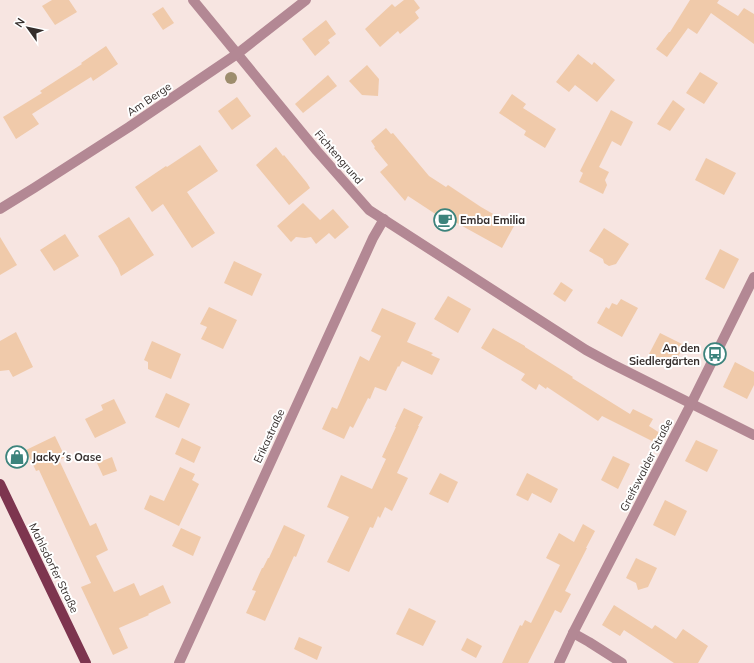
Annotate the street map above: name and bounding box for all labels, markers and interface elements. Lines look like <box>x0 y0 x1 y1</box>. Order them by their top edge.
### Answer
north arrow <box>8 8 48 48</box>
text: N <box>11 15 28 30</box>
street label: Am Berge <box>124 79 174 119</box>
street label: Fichtengrund <box>312 127 366 187</box>
cafe icon: Emba Emilia <box>432 207 458 233</box>
place label: Emba Emilia <box>460 213 525 227</box>
place label: An den Siedlergärten <box>629 341 700 368</box>
bus stop icon: An den Siedlergärten <box>702 341 728 367</box>
street label: Erikastraße <box>250 407 288 465</box>
street label: Greifswalder Straße <box>617 416 675 514</box>
shop icon: Jacky´s Oase <box>4 444 30 470</box>
place label: Jacky´s Oase <box>32 450 101 464</box>
street label: Mahlsdorfer Straße <box>26 521 82 615</box>

